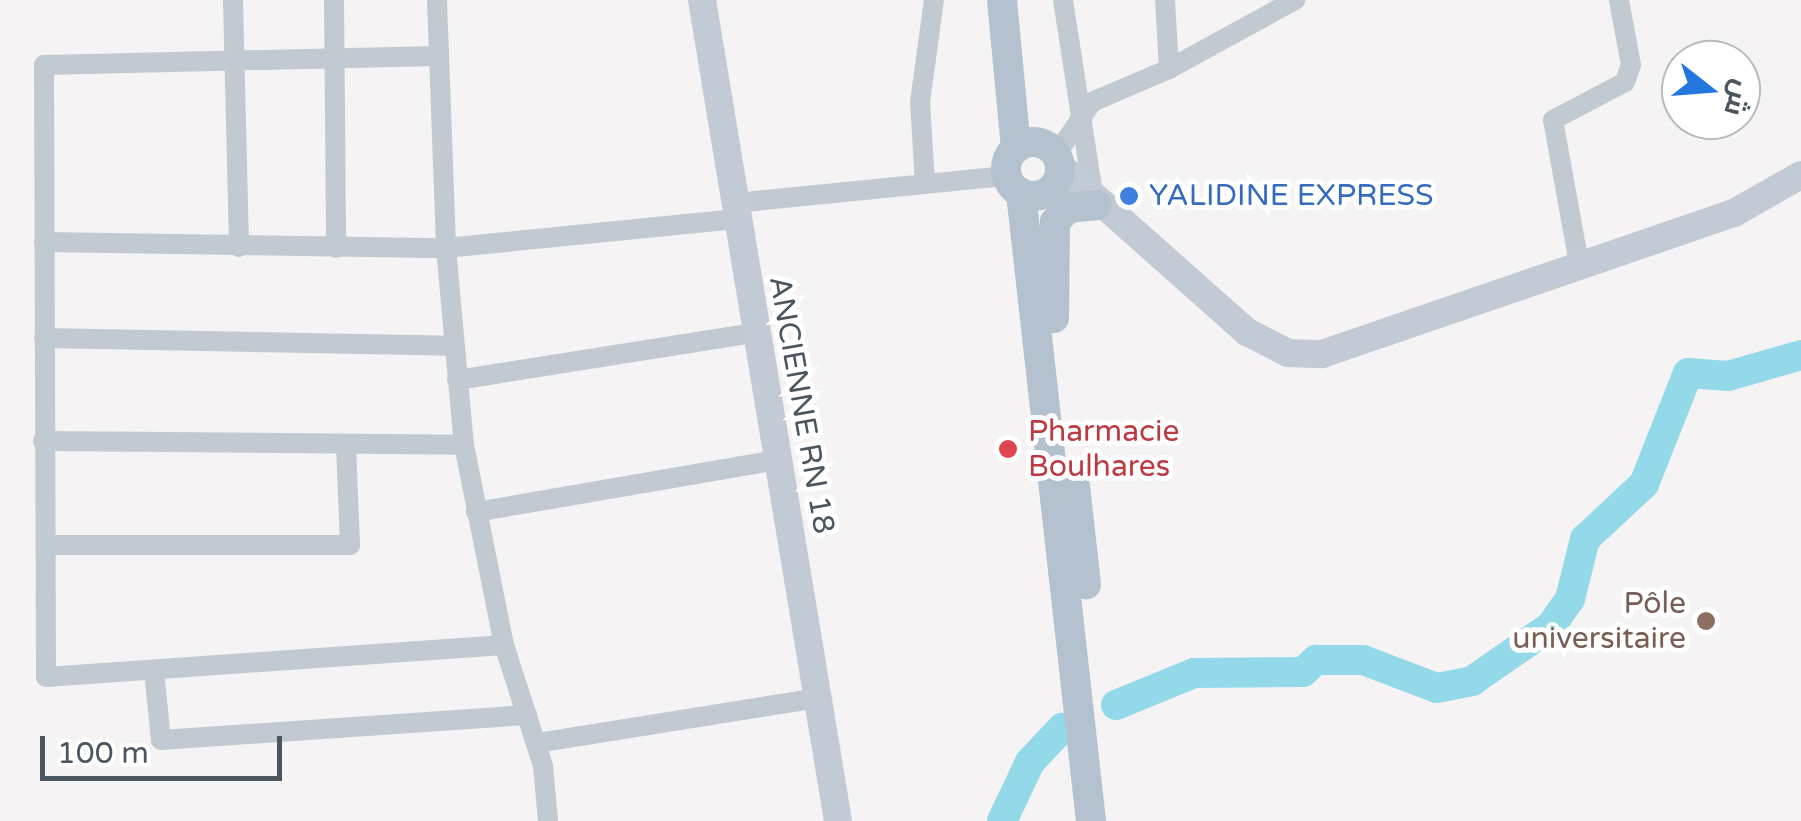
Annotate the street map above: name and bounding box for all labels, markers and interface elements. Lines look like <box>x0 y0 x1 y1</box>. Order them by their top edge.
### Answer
north arrow <box>1661 40 1761 140</box>
text: ش <box>1716 76 1759 120</box>
place label: YALIDINE EXPRESS <box>1149 178 1434 214</box>
marker: YALIDINE EXPRESS <box>1118 185 1140 207</box>
street label: ANCIENNE RN 18 <box>761 273 841 537</box>
place label: Pharmacie Boulhares <box>1028 414 1179 484</box>
marker: Pharmacie Boulhares <box>997 438 1019 460</box>
place label: Pôle universitaire <box>1512 586 1686 656</box>
marker: Pôle universitaire <box>1695 610 1717 632</box>
scale bar <box>45 716 288 778</box>
text: 100 m <box>57 735 149 772</box>

